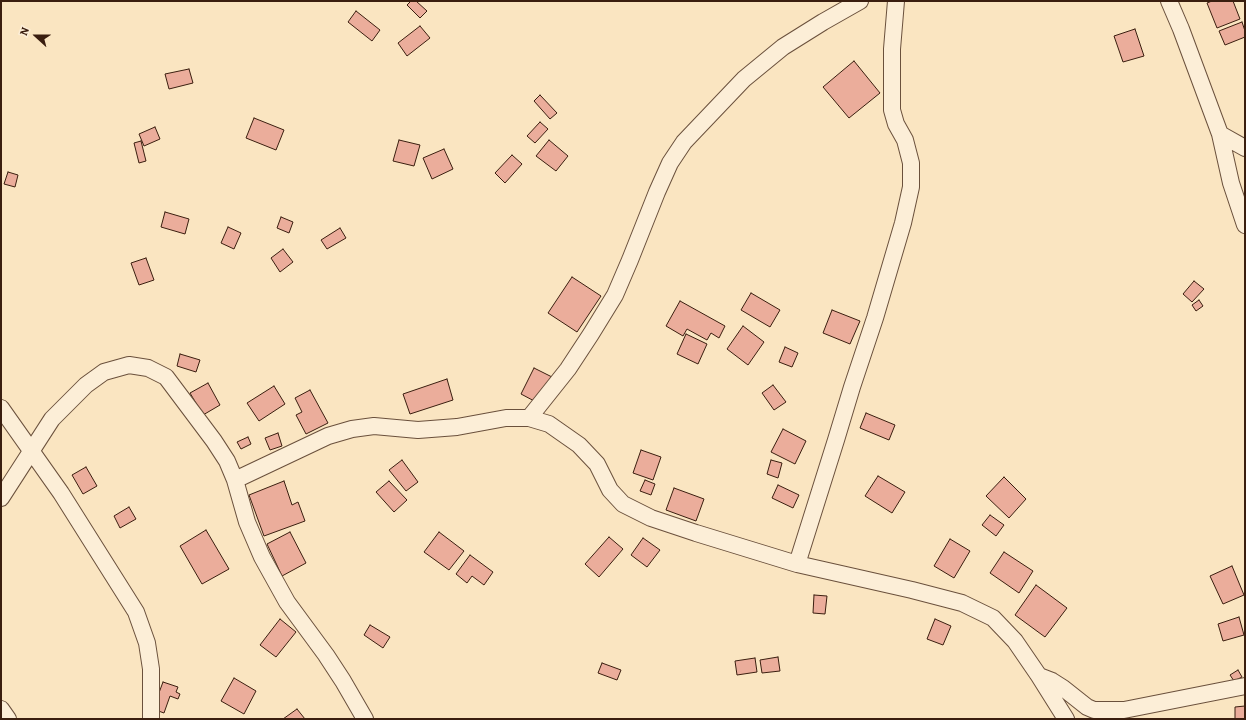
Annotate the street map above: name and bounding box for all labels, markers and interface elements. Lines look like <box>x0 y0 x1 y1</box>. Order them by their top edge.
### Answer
north arrow <box>16 16 56 56</box>
text: N <box>16 25 33 38</box>

